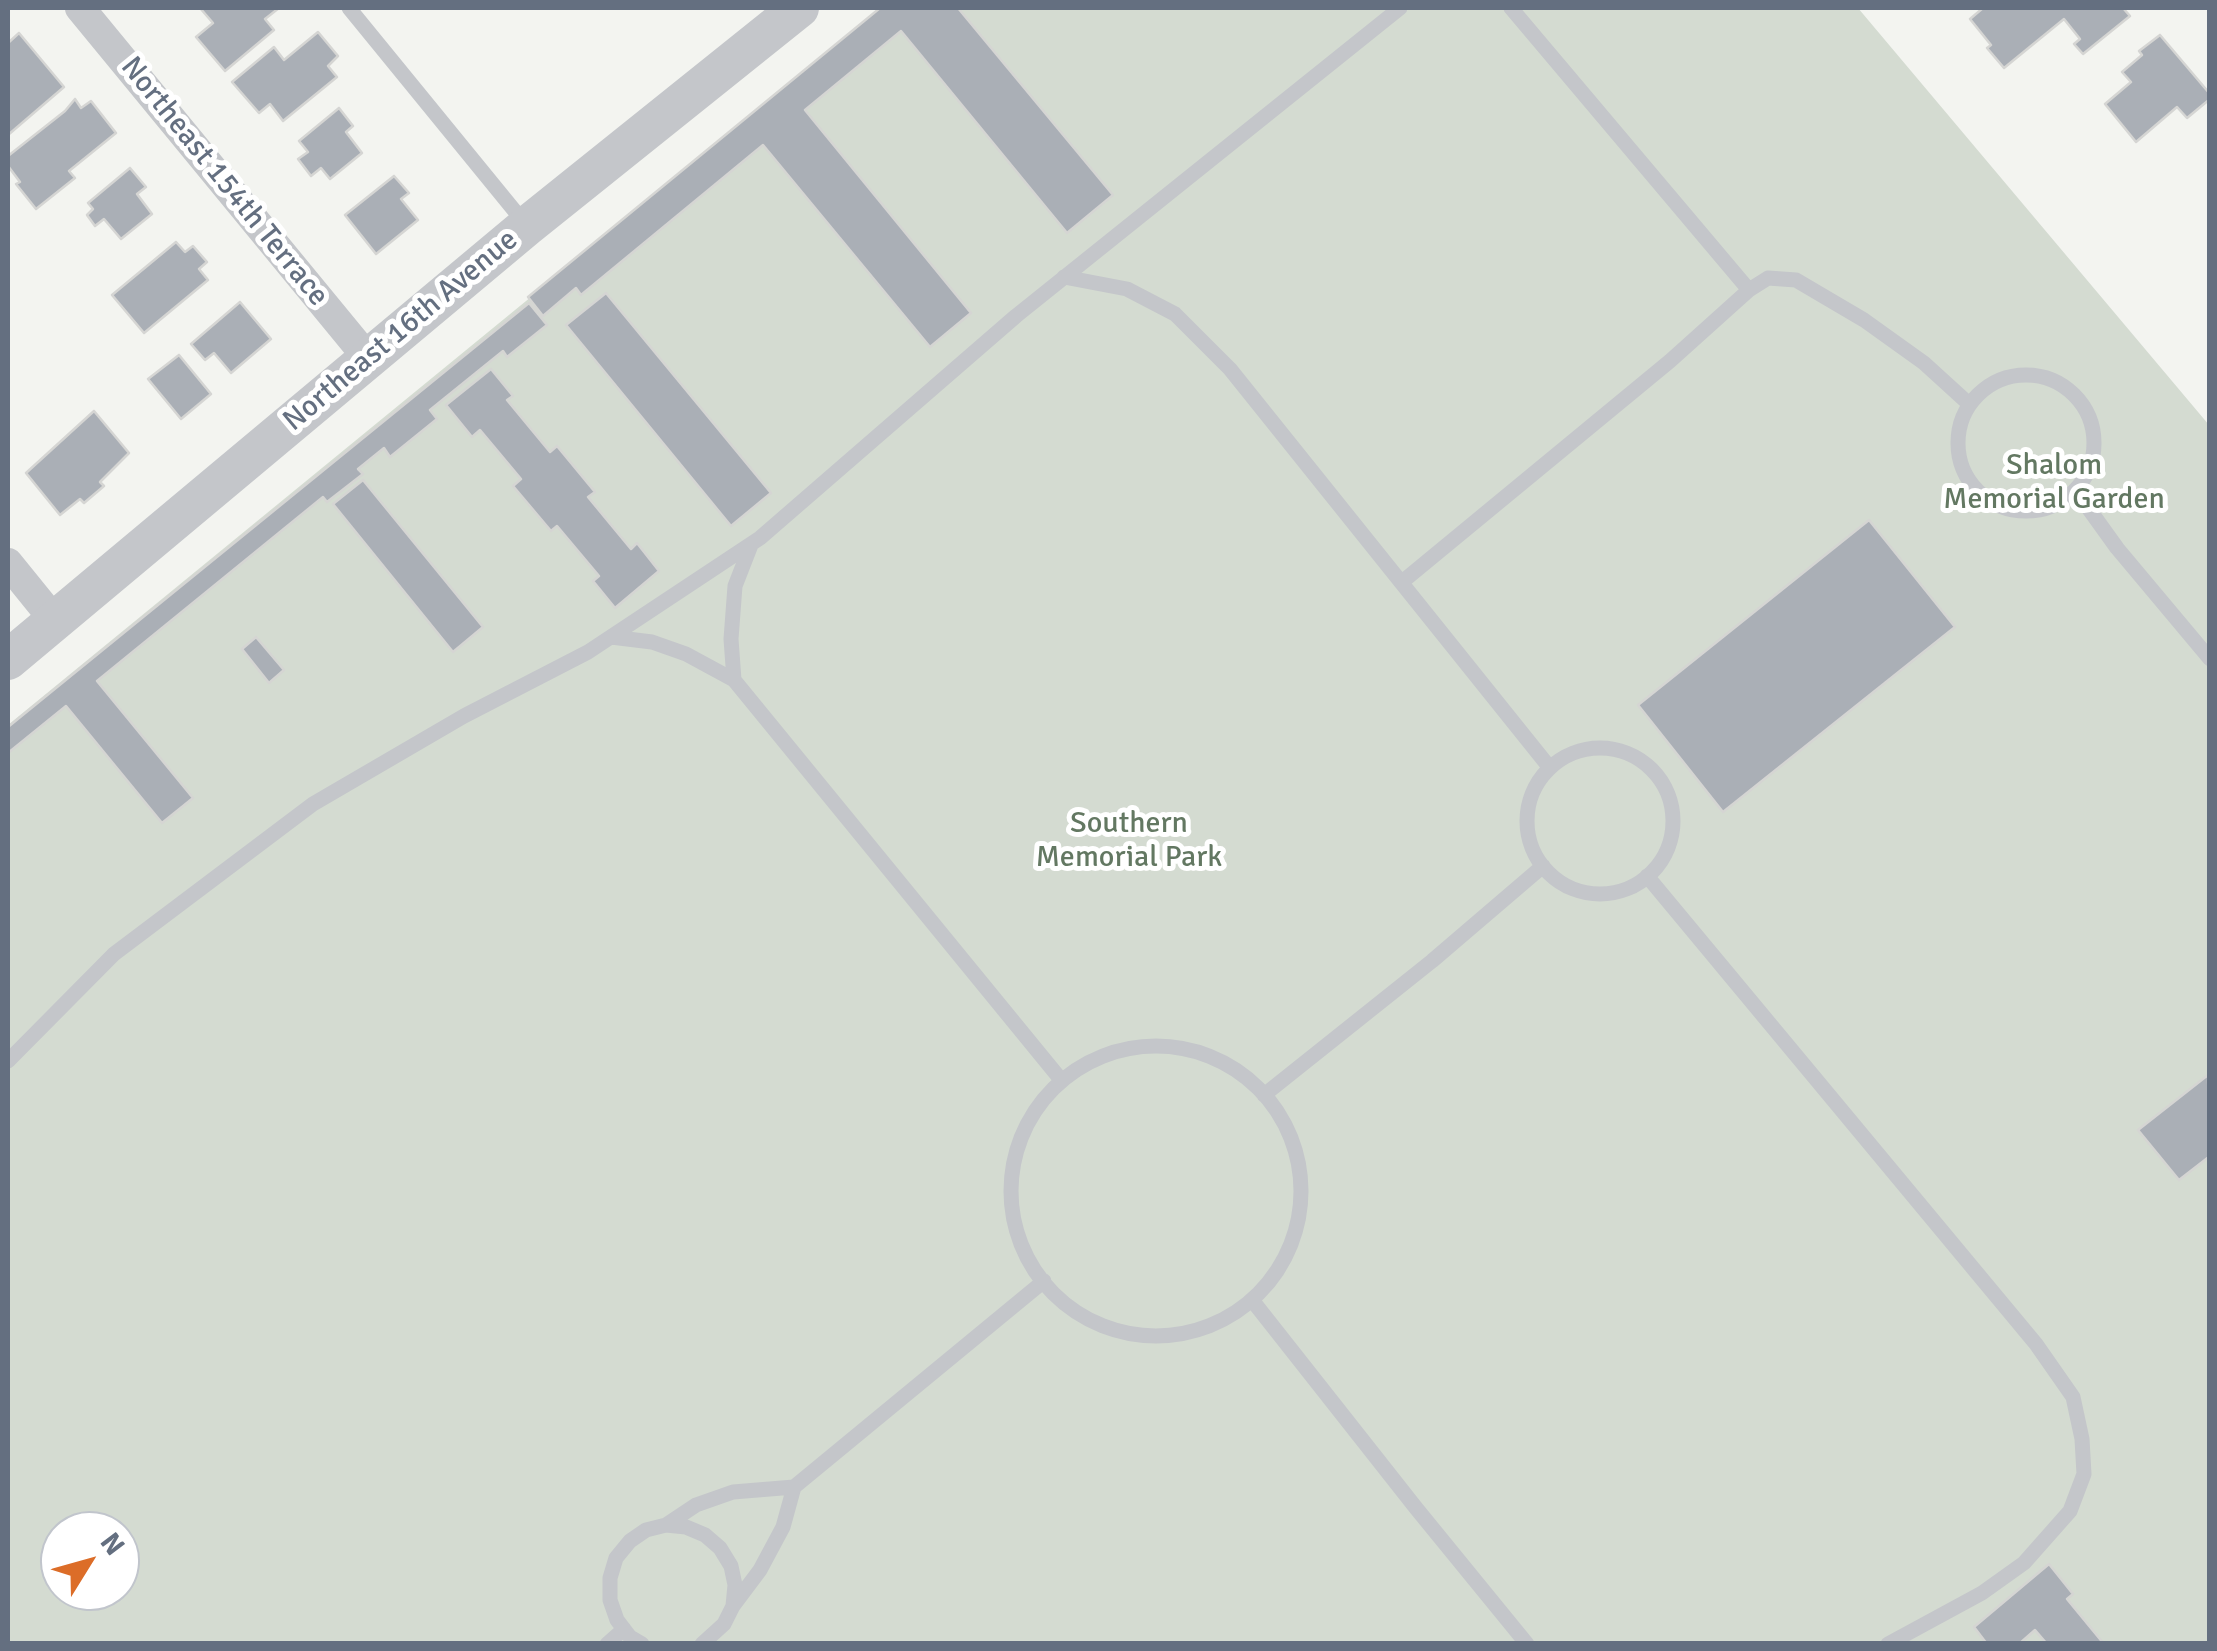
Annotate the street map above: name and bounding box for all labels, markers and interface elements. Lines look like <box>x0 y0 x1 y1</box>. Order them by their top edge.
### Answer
street label: Northeast 154th Terrace <box>112 50 336 314</box>
street label: Northeast 16th Avenue <box>277 223 525 439</box>
park label: Shalom Memorial Garden <box>1943 448 2165 518</box>
park label: Southern Memorial Park <box>1036 806 1222 876</box>
north arrow <box>40 1511 140 1611</box>
text: N <box>93 1526 132 1562</box>

